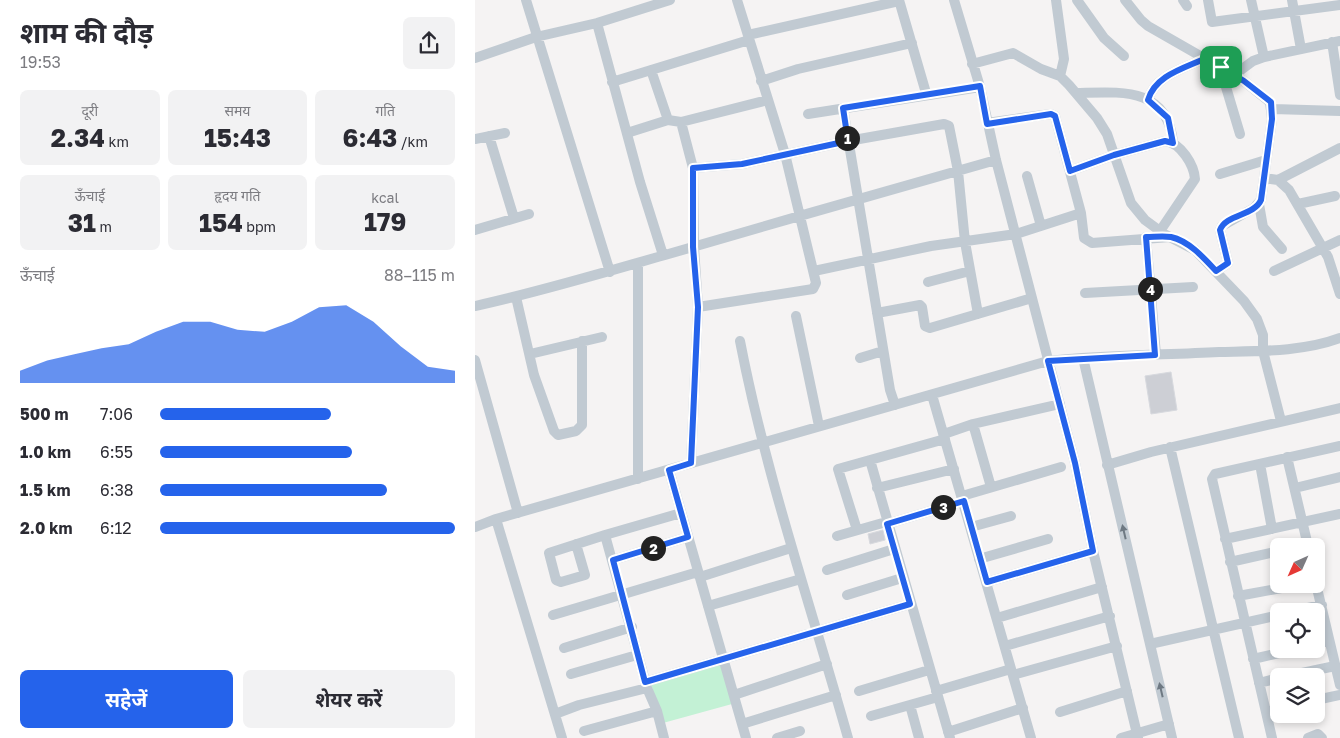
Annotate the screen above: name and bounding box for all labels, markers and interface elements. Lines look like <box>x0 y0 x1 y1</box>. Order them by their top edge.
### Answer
text: शाम की दौड़ <box>20 16 153 49</box>
button: share <box>403 17 455 69</box>
pin <box>1200 46 1242 88</box>
text: 19:53 <box>20 52 61 72</box>
icon: arrive <box>1207 53 1235 81</box>
text: दूरी <box>81 102 98 119</box>
text: समय <box>225 102 250 119</box>
text: गति <box>375 102 395 119</box>
text: 2.34 <box>51 122 105 153</box>
text: 15:43 <box>204 122 271 153</box>
text: 6:43 <box>343 122 397 153</box>
pin: 1 <box>835 126 859 150</box>
text: 1 <box>844 130 851 147</box>
text: km <box>105 133 129 150</box>
text: /km <box>397 133 428 150</box>
text: ऊँचाई <box>75 187 105 204</box>
text: हृदय गति <box>214 187 261 204</box>
text: kcal <box>371 189 399 206</box>
text: 179 <box>364 206 406 237</box>
text: 31 <box>68 207 96 238</box>
text: 154 <box>199 207 243 238</box>
text: m <box>96 218 112 235</box>
text: bpm <box>243 218 276 235</box>
text: ऊँचाई <box>20 265 55 285</box>
text: 88–115 m <box>384 265 455 285</box>
pin: 4 <box>1137 276 1163 302</box>
text: 4 <box>1146 281 1155 298</box>
text: 500 m <box>20 404 69 424</box>
text: 7:06 <box>100 404 133 424</box>
text: 1.0 km <box>20 442 71 462</box>
text: 6:55 <box>100 442 133 462</box>
text: 1.5 km <box>20 480 70 500</box>
text: 6:38 <box>100 480 134 500</box>
pin: 3 <box>931 494 955 520</box>
text: 3 <box>939 499 948 516</box>
text: 2.0 km <box>20 518 73 538</box>
text: 6:12 <box>100 518 132 538</box>
one-way arrow <box>1120 525 1128 540</box>
pin: 2 <box>641 536 665 560</box>
north arrow <box>1270 538 1325 592</box>
map controls <box>1270 538 1325 723</box>
text: 2 <box>649 540 658 557</box>
button: locate <box>1270 603 1325 658</box>
button: layers <box>1270 668 1325 723</box>
button: सहेजें <box>20 670 233 728</box>
button: शेयर करें <box>243 670 455 728</box>
one-way arrow <box>1157 683 1165 698</box>

